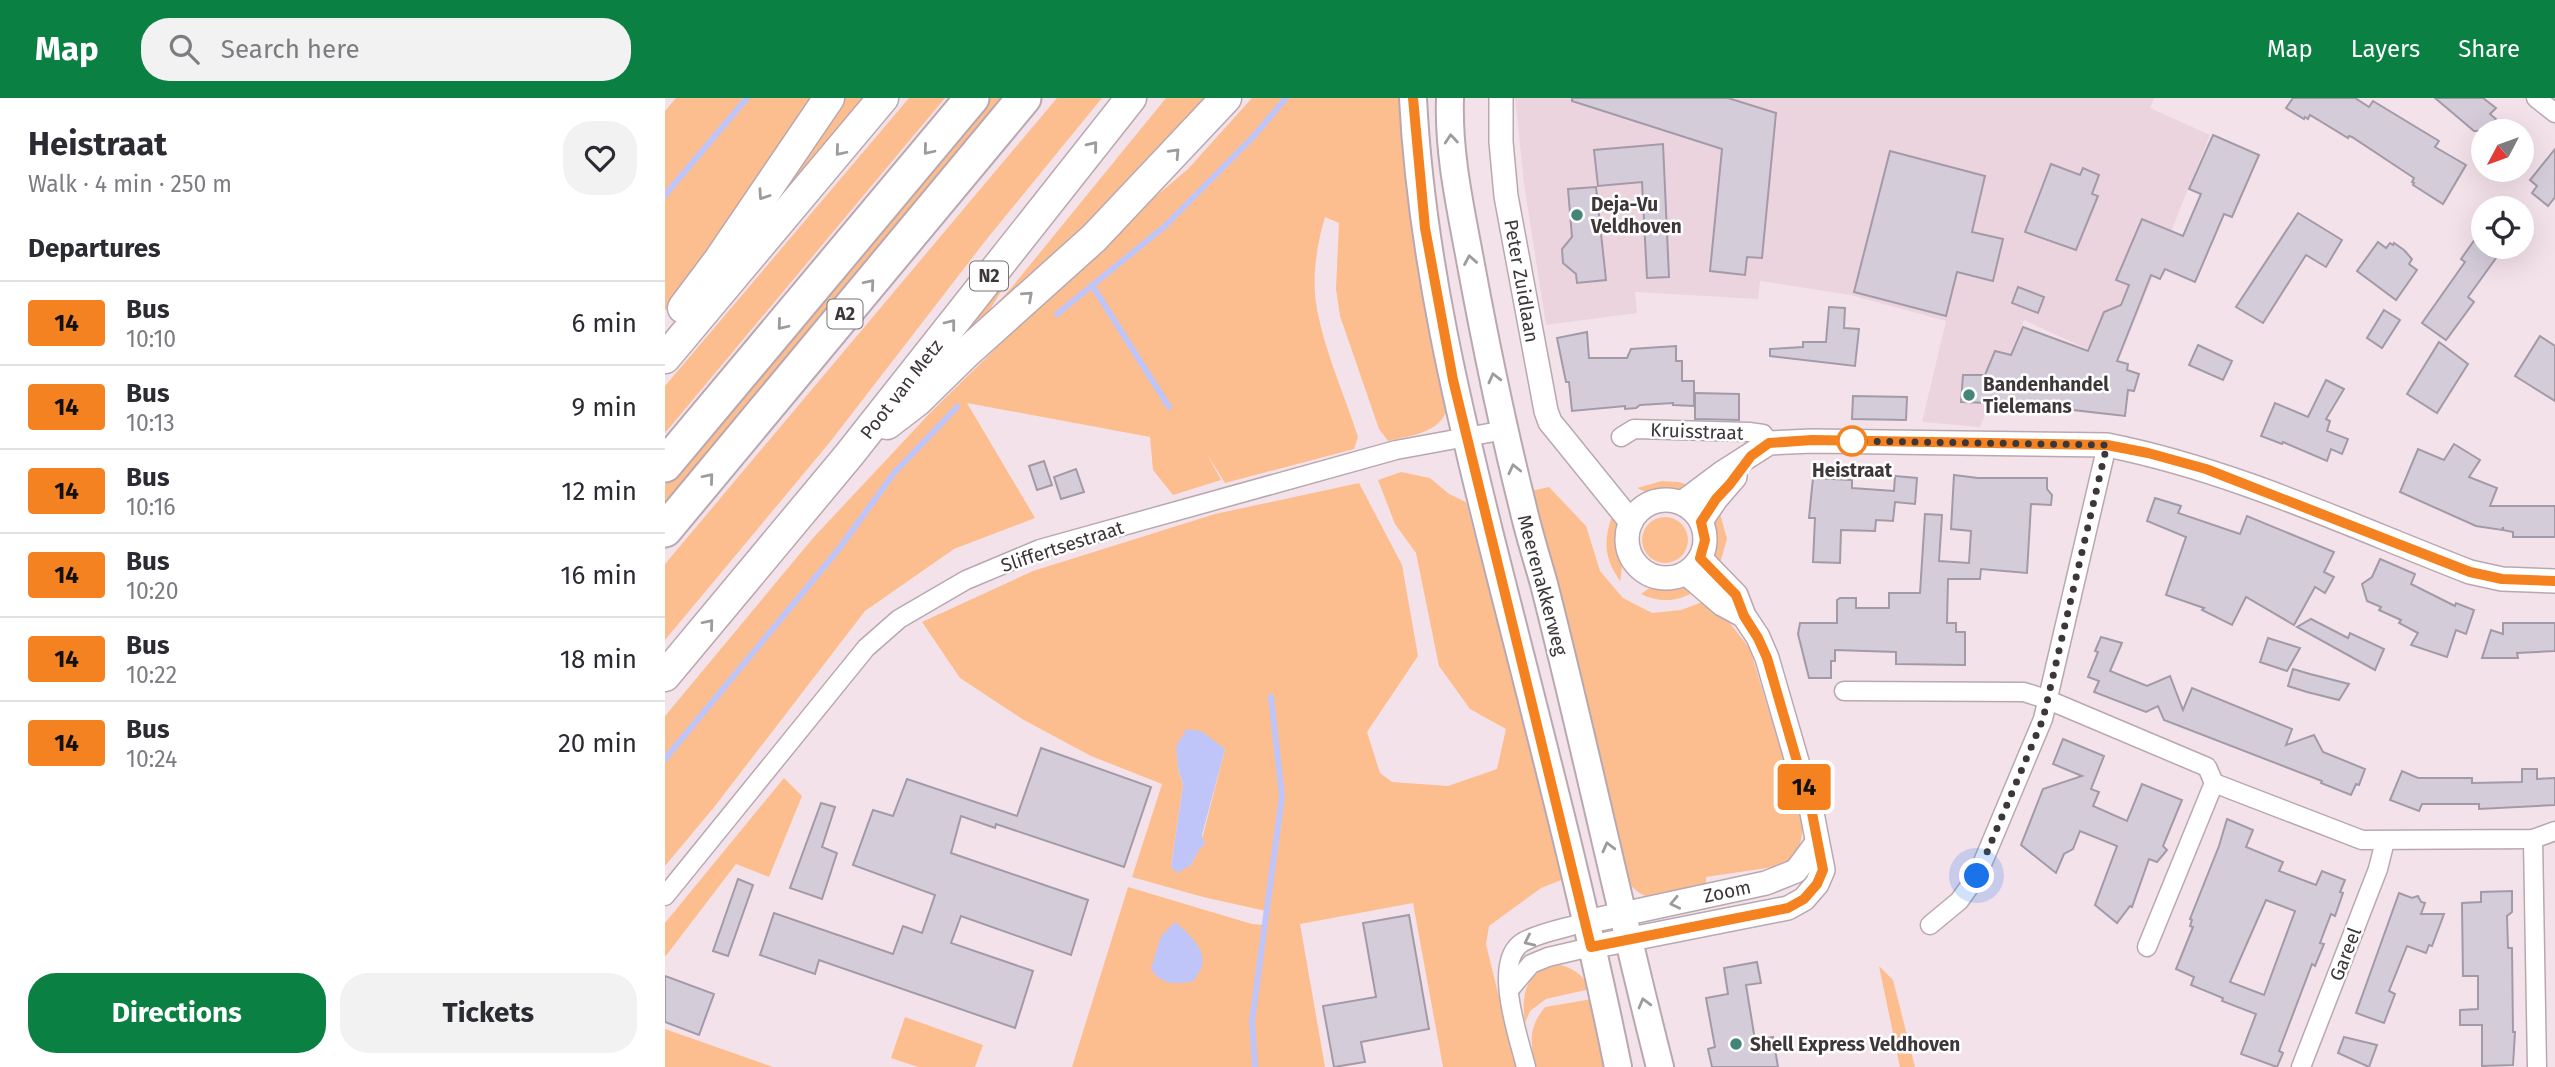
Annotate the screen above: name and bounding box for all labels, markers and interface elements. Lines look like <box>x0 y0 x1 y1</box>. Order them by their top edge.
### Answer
search box <box>141 18 631 81</box>
text: Map <box>35 29 99 69</box>
icon: search <box>165 30 203 68</box>
text: Search here <box>221 34 360 65</box>
text: Map <box>2267 35 2313 63</box>
text: Layers <box>2351 35 2420 63</box>
text: Share <box>2458 35 2520 63</box>
north arrow <box>2471 119 2534 182</box>
map controls <box>2471 119 2534 259</box>
button: heart <box>563 121 637 195</box>
text: Heistraat <box>28 124 167 164</box>
one-way arrow <box>1444 133 1459 144</box>
one-way arrow <box>836 142 848 155</box>
one-way arrow <box>924 142 936 155</box>
one-way arrow <box>1085 142 1097 155</box>
one-way arrow <box>1167 148 1179 161</box>
text: Walk · 4 min · 250 m <box>28 170 232 198</box>
one-way arrow <box>759 187 771 200</box>
place label: Deja-Vu Veldhoven <box>1590 193 1682 238</box>
button: locate <box>2471 196 2534 259</box>
marker: Deja-Vu Veldhoven <box>1569 207 1585 223</box>
street label: Peter Zuidlaan <box>1499 218 1544 344</box>
text: Departures <box>28 233 161 264</box>
one-way arrow <box>1463 254 1478 266</box>
road number: N2 <box>970 261 1008 290</box>
one-way arrow <box>862 279 874 292</box>
one-way arrow <box>1020 292 1033 305</box>
text: Bus <box>126 294 169 325</box>
road number: A2 <box>827 300 863 328</box>
text: 6 min <box>571 308 637 339</box>
text: 14 <box>54 309 79 337</box>
one-way arrow <box>778 317 790 330</box>
one-way arrow <box>943 320 956 332</box>
text: 10:10 <box>126 325 176 353</box>
street label: Poot van Metz <box>855 335 948 444</box>
one-way arrow <box>1488 372 1502 384</box>
place label: Bandenhandel Tielemans <box>1983 373 2109 418</box>
text: Bus <box>126 378 169 409</box>
marker: Bandenhandel Tielemans <box>1961 387 1977 403</box>
text: 9 min <box>572 392 637 423</box>
text: 14 <box>54 393 79 421</box>
text: 10:13 <box>126 409 175 437</box>
street label: Kruisstraat <box>1650 418 1744 445</box>
marker: Heistraat <box>1837 426 1867 456</box>
place label: Heistraat <box>1812 459 1893 482</box>
text: Bus <box>126 462 169 493</box>
one-way arrow <box>1508 463 1522 475</box>
one-way arrow <box>700 473 713 485</box>
text: 12 min <box>561 476 637 507</box>
text: 14 <box>54 477 79 505</box>
text: 10:16 <box>126 493 176 521</box>
street label: Meerenakkerweg <box>1513 512 1572 658</box>
street label: Sliffertsestraat <box>998 516 1126 577</box>
text: Bus <box>126 546 169 577</box>
text: 16 min <box>560 560 637 591</box>
text: 14 <box>54 561 79 589</box>
text: 10:20 <box>126 577 179 605</box>
one-way arrow <box>701 619 713 632</box>
text: Bus <box>126 630 169 661</box>
text: 18 min <box>560 644 637 675</box>
text: 14 <box>54 645 79 673</box>
text: 10:22 <box>126 661 177 689</box>
text: Bus <box>126 714 169 745</box>
text: 20 min <box>558 728 637 759</box>
text: 14 <box>54 729 79 757</box>
text: 10:24 <box>126 745 177 773</box>
line badge: 14 <box>1773 764 1835 810</box>
text: 14 <box>1792 773 1816 801</box>
one-way arrow <box>1602 841 1616 853</box>
your location <box>1959 858 1994 893</box>
street label: Zoom <box>1701 875 1753 908</box>
one-way arrow <box>1669 894 1681 909</box>
street label: Gareel <box>2325 924 2366 984</box>
one-way arrow <box>1524 933 1536 947</box>
button: Directions <box>28 973 326 1053</box>
button: Tickets <box>340 973 637 1053</box>
one-way arrow <box>1638 998 1652 1010</box>
place label: Shell Express Veldhoven <box>1750 1033 1960 1056</box>
marker: Shell Express Veldhoven <box>1728 1036 1744 1052</box>

